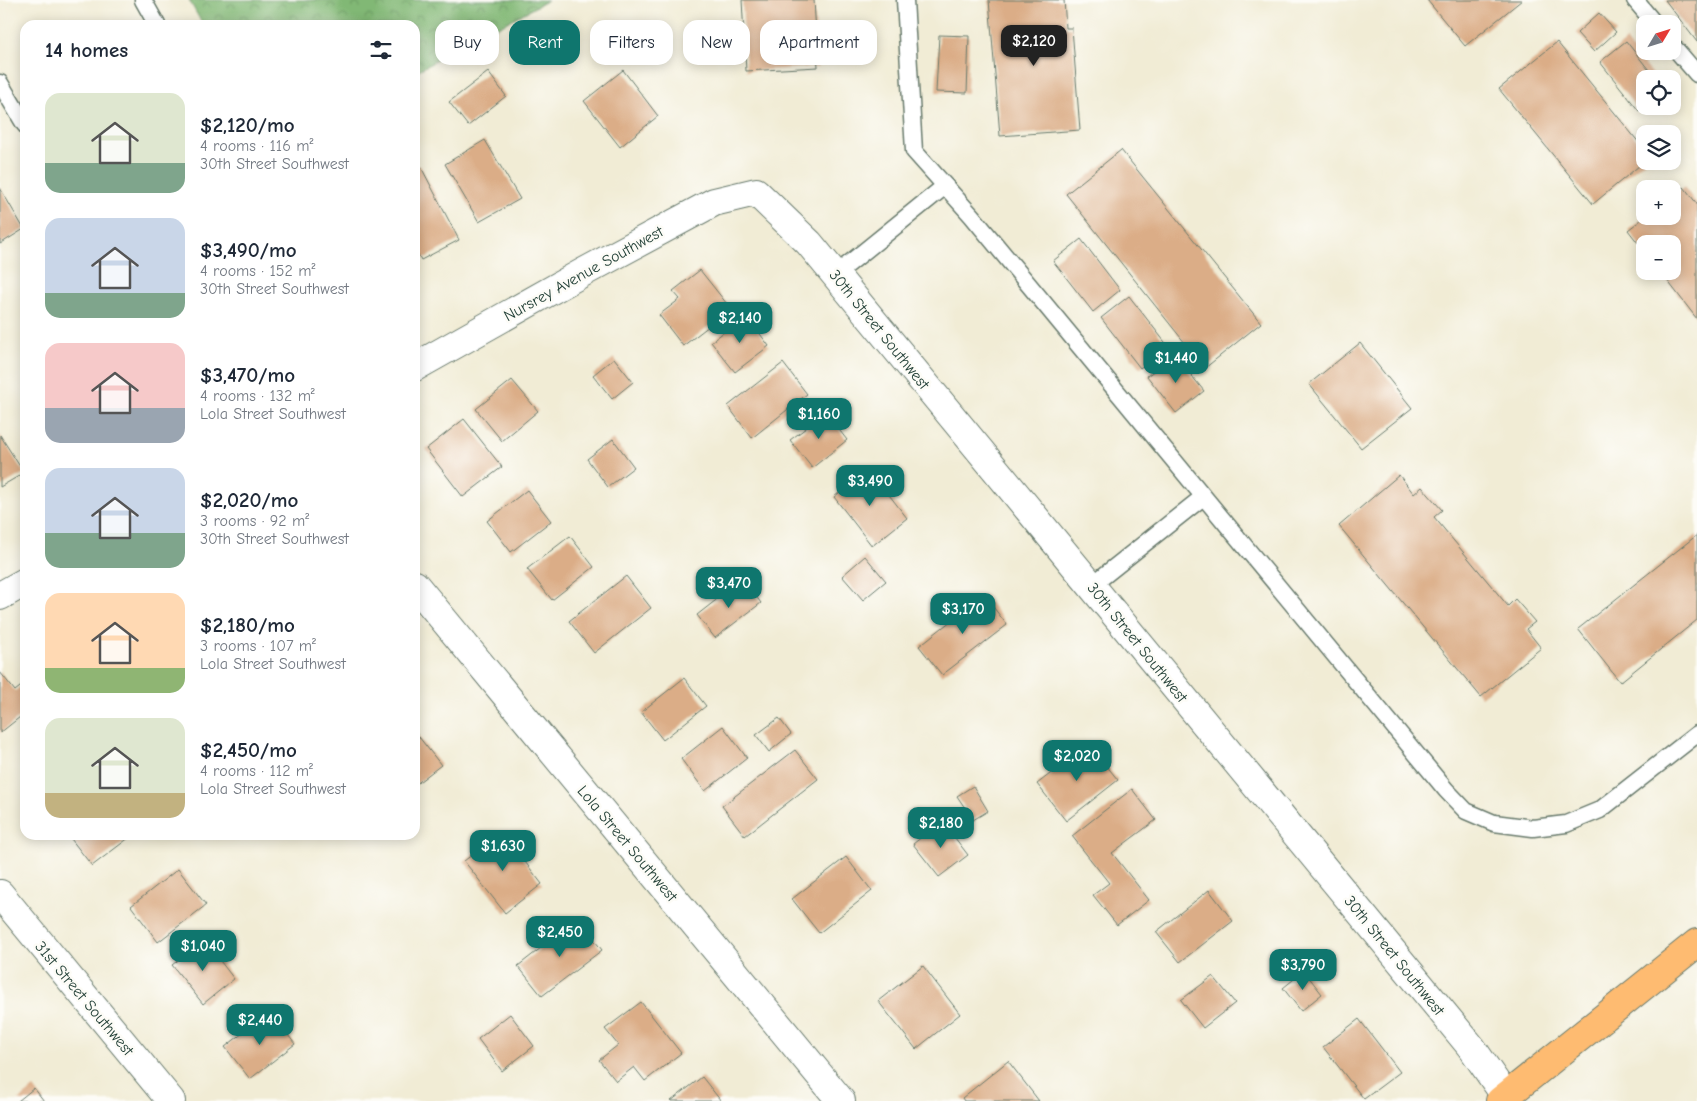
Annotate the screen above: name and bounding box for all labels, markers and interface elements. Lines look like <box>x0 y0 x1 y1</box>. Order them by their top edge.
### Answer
north arrow <box>1636 15 1681 60</box>
map controls <box>1636 15 1681 280</box>
chip: Buy <box>435 20 499 65</box>
chip: Rent <box>509 20 580 65</box>
chip: Filters <box>590 20 673 65</box>
chip: New <box>683 20 750 65</box>
chip: Apartment <box>760 20 877 65</box>
pin: $2,120 <box>993 24 1075 67</box>
text: $2,120 <box>1012 32 1056 50</box>
icon: filters <box>367 36 395 64</box>
text: 14 homes <box>45 38 128 62</box>
button: locate <box>1636 70 1681 115</box>
icon: home <box>85 113 145 173</box>
text: $2,120/mo <box>200 113 295 137</box>
button: layers <box>1636 125 1681 170</box>
text: 4 rooms · 116 m² <box>200 137 313 155</box>
text: 30th Street Southwest <box>200 155 349 173</box>
button: + <box>1636 180 1681 225</box>
street label: Nursrey Avenue Southwest <box>501 222 667 325</box>
button: − <box>1636 235 1681 280</box>
icon: home <box>85 238 145 298</box>
text: $3,490/mo <box>200 238 297 262</box>
text: 4 rooms · 152 m² <box>200 262 315 280</box>
street label: 30th Street Southwest <box>825 266 933 393</box>
text: 30th Street Southwest <box>200 280 349 298</box>
pin: $2,140 <box>699 302 781 344</box>
text: $2,140 <box>718 309 762 327</box>
pin: $1,440 <box>1135 342 1217 384</box>
text: $1,440 <box>1154 349 1198 367</box>
icon: home <box>85 363 145 423</box>
text: $3,470/mo <box>200 363 295 387</box>
text: 4 rooms · 132 m² <box>200 387 315 405</box>
pin: $1,160 <box>778 398 860 440</box>
text: Lola Street Southwest <box>200 405 346 423</box>
text: $1,160 <box>798 405 840 423</box>
pin: $3,490 <box>829 464 911 507</box>
text: $3,490 <box>847 472 893 490</box>
icon: home <box>85 488 145 548</box>
text: $2,020/mo <box>200 488 298 512</box>
text: 3 rooms · 92 m² <box>200 512 309 530</box>
text: 30th Street Southwest <box>200 530 349 548</box>
pin: $3,470 <box>688 566 770 609</box>
text: $3,470 <box>707 574 751 592</box>
street label: 30th Street Southwest <box>1083 579 1191 706</box>
pin: $3,170 <box>922 592 1004 635</box>
text: $3,170 <box>941 600 985 618</box>
icon: home <box>85 613 145 673</box>
text: $2,180/mo <box>200 613 295 637</box>
text: 3 rooms · 107 m² <box>200 637 316 655</box>
text: Lola Street Southwest <box>200 655 346 673</box>
icon: home <box>85 738 145 798</box>
text: $2,450/mo <box>200 738 297 762</box>
pin: $2,020 <box>1036 740 1118 782</box>
text: $2,020 <box>1054 747 1100 765</box>
text: 4 rooms · 112 m² <box>200 762 313 780</box>
text: Lola Street Southwest <box>200 780 346 798</box>
street label: Lola Street Southwest <box>573 782 681 906</box>
pin: $2,180 <box>900 806 982 849</box>
text: $2,180 <box>919 814 963 832</box>
pin: $1,630 <box>462 830 544 872</box>
text: $1,630 <box>481 837 525 855</box>
street label: 30th Street Southwest <box>1340 892 1448 1019</box>
pin: $2,450 <box>519 916 601 958</box>
text: $2,450 <box>537 923 583 941</box>
pin: $1,040 <box>162 930 244 972</box>
text: $1,040 <box>181 937 225 955</box>
street label: 31st Street Southwest <box>31 938 138 1060</box>
pin: $3,790 <box>1262 948 1344 991</box>
text: $3,790 <box>1281 956 1325 974</box>
pin: $2,440 <box>219 1004 301 1046</box>
text: $2,440 <box>238 1011 282 1029</box>

